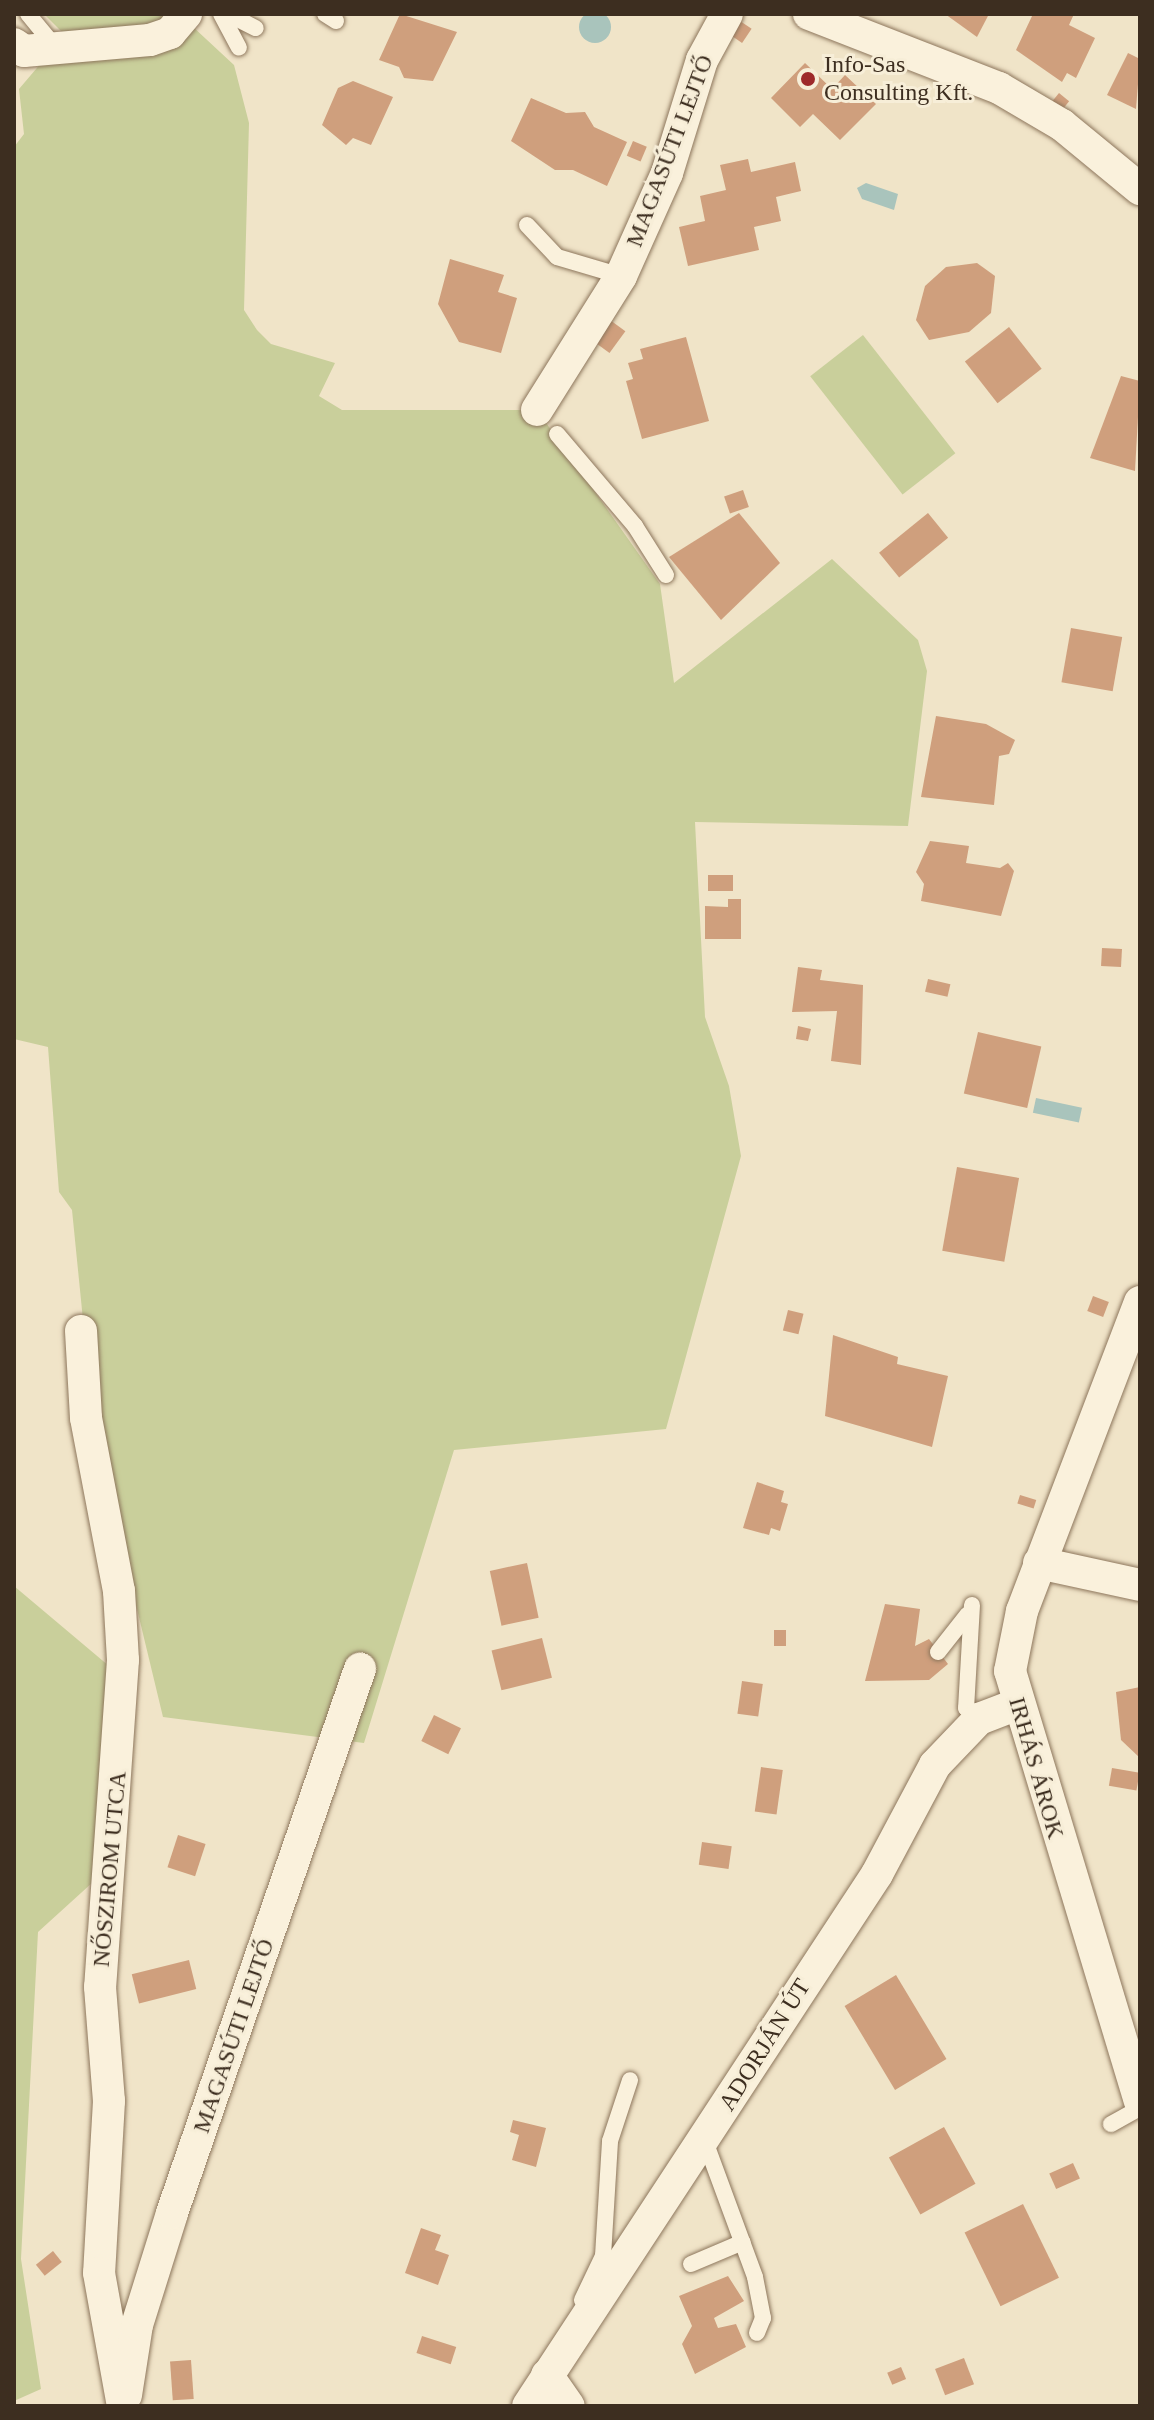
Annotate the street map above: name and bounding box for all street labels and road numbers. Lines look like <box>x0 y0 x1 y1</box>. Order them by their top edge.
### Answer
street label: MAGASÚTI LEJTŐ <box>620 51 720 251</box>
street label: IRHÁS ÁROK <box>1002 1694 1070 1842</box>
street label: NŐSZIROM UTCA <box>87 1770 133 1968</box>
street label: MAGASÚTI LEJTŐ <box>187 1935 281 2137</box>
street label: ADORJÁN ÚT <box>713 1974 817 2116</box>

